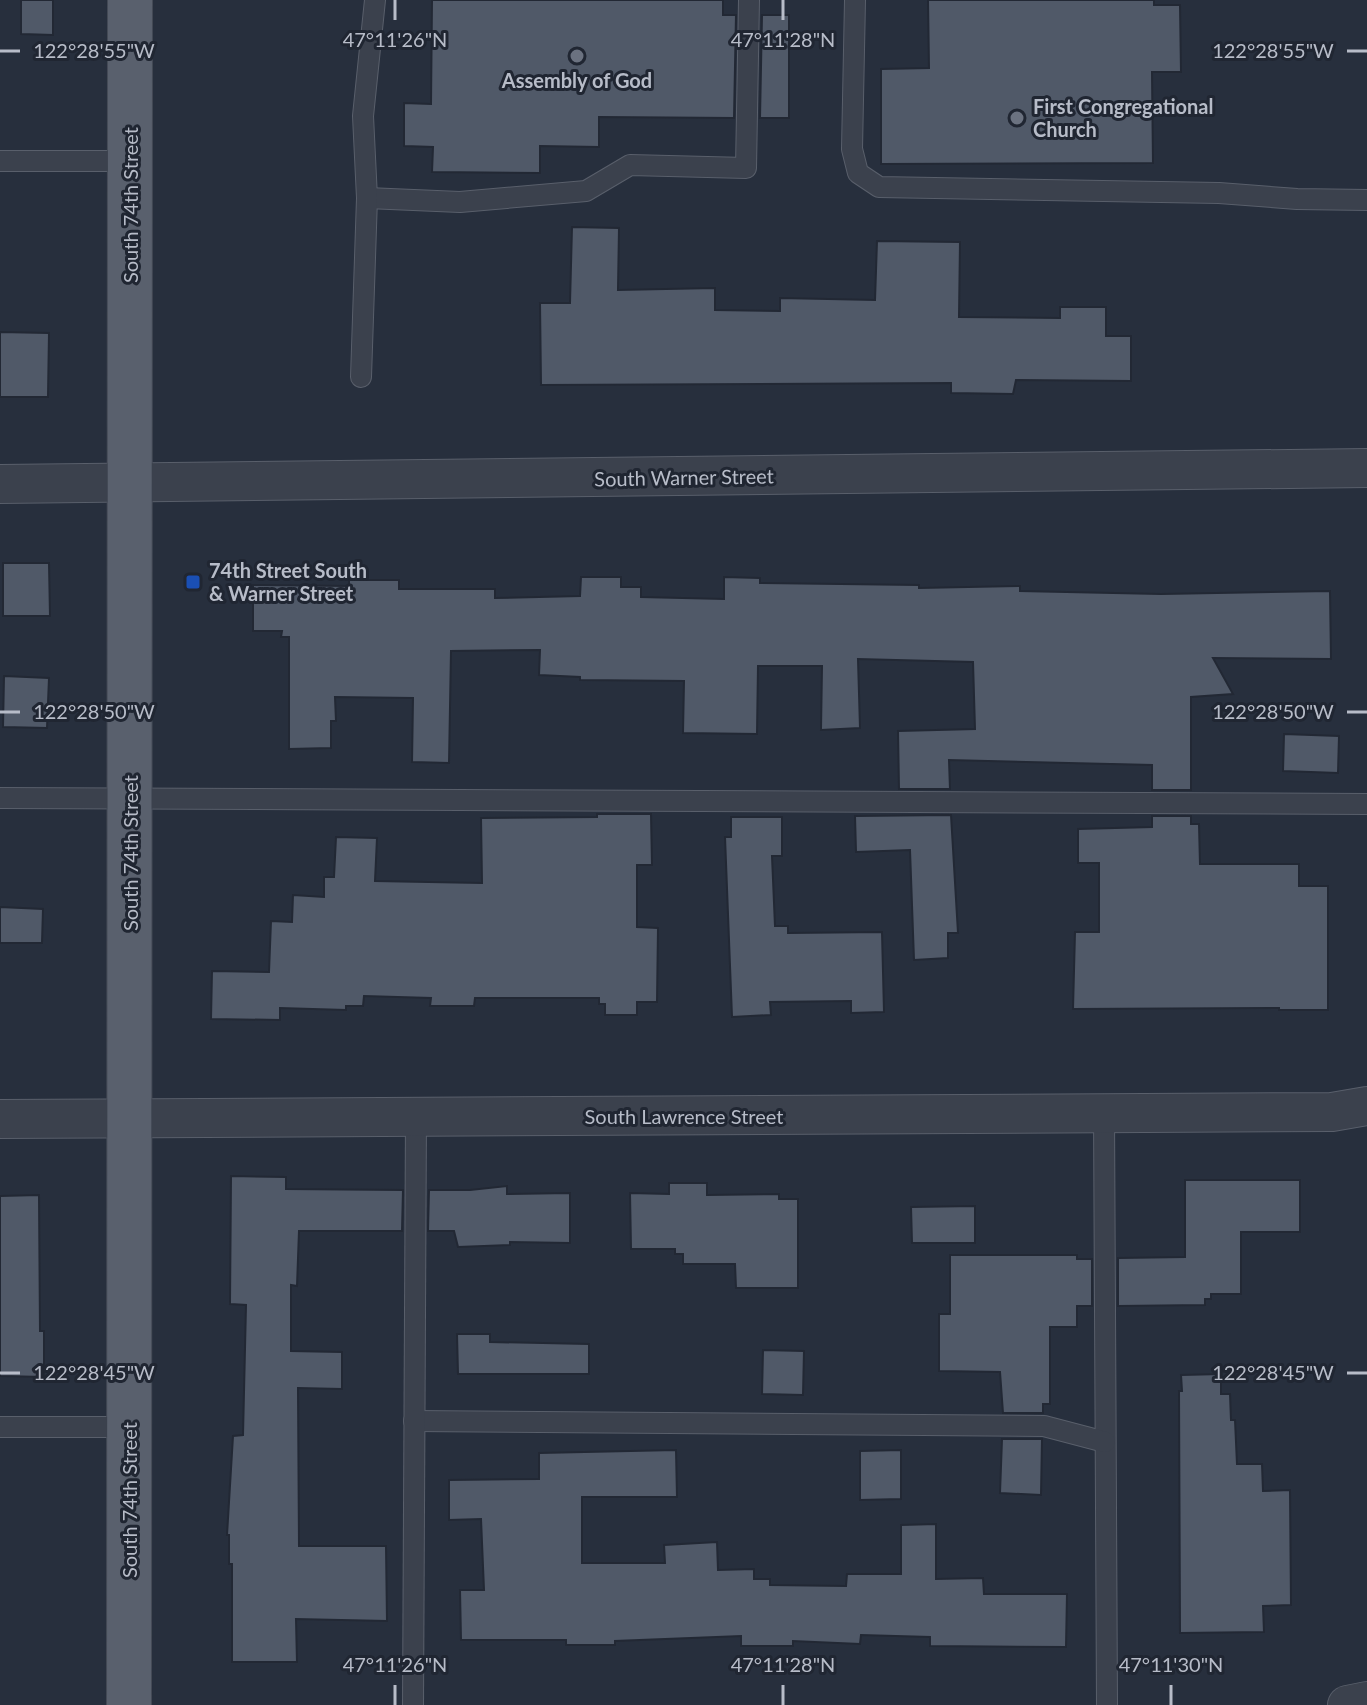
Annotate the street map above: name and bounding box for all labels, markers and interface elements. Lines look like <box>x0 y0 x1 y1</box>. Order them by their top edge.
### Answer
text: 47°11'26"N <box>343 27 447 51</box>
text: 47°11'28"N <box>731 27 835 51</box>
text: 122°28'55"W <box>33 38 155 62</box>
text: 122°28'55"W <box>1212 38 1334 62</box>
marker: Assembly of God <box>568 47 586 65</box>
place label: Assembly of God <box>501 68 652 92</box>
place label: First Congregational Church <box>1033 94 1213 141</box>
marker: First Congregational Church <box>1008 109 1026 127</box>
street label: South 74th Street <box>118 127 142 283</box>
street label: South Warner Street <box>594 463 774 491</box>
place label: 74th Street South & Warner Street <box>209 558 367 605</box>
marker: 74th Street South & Warner Street <box>184 573 202 591</box>
text: 122°28'50"W <box>33 699 155 723</box>
text: 122°28'50"W <box>1212 699 1334 723</box>
street label: South 74th Street <box>118 775 142 931</box>
street label: South Lawrence Street <box>585 1104 783 1128</box>
text: 122°28'45"W <box>33 1360 155 1384</box>
text: 122°28'45"W <box>1212 1360 1334 1384</box>
street label: South 74th Street <box>117 1422 141 1578</box>
text: 47°11'26"N <box>343 1652 447 1676</box>
text: 47°11'28"N <box>731 1652 835 1676</box>
text: 47°11'30"N <box>1119 1652 1223 1676</box>

